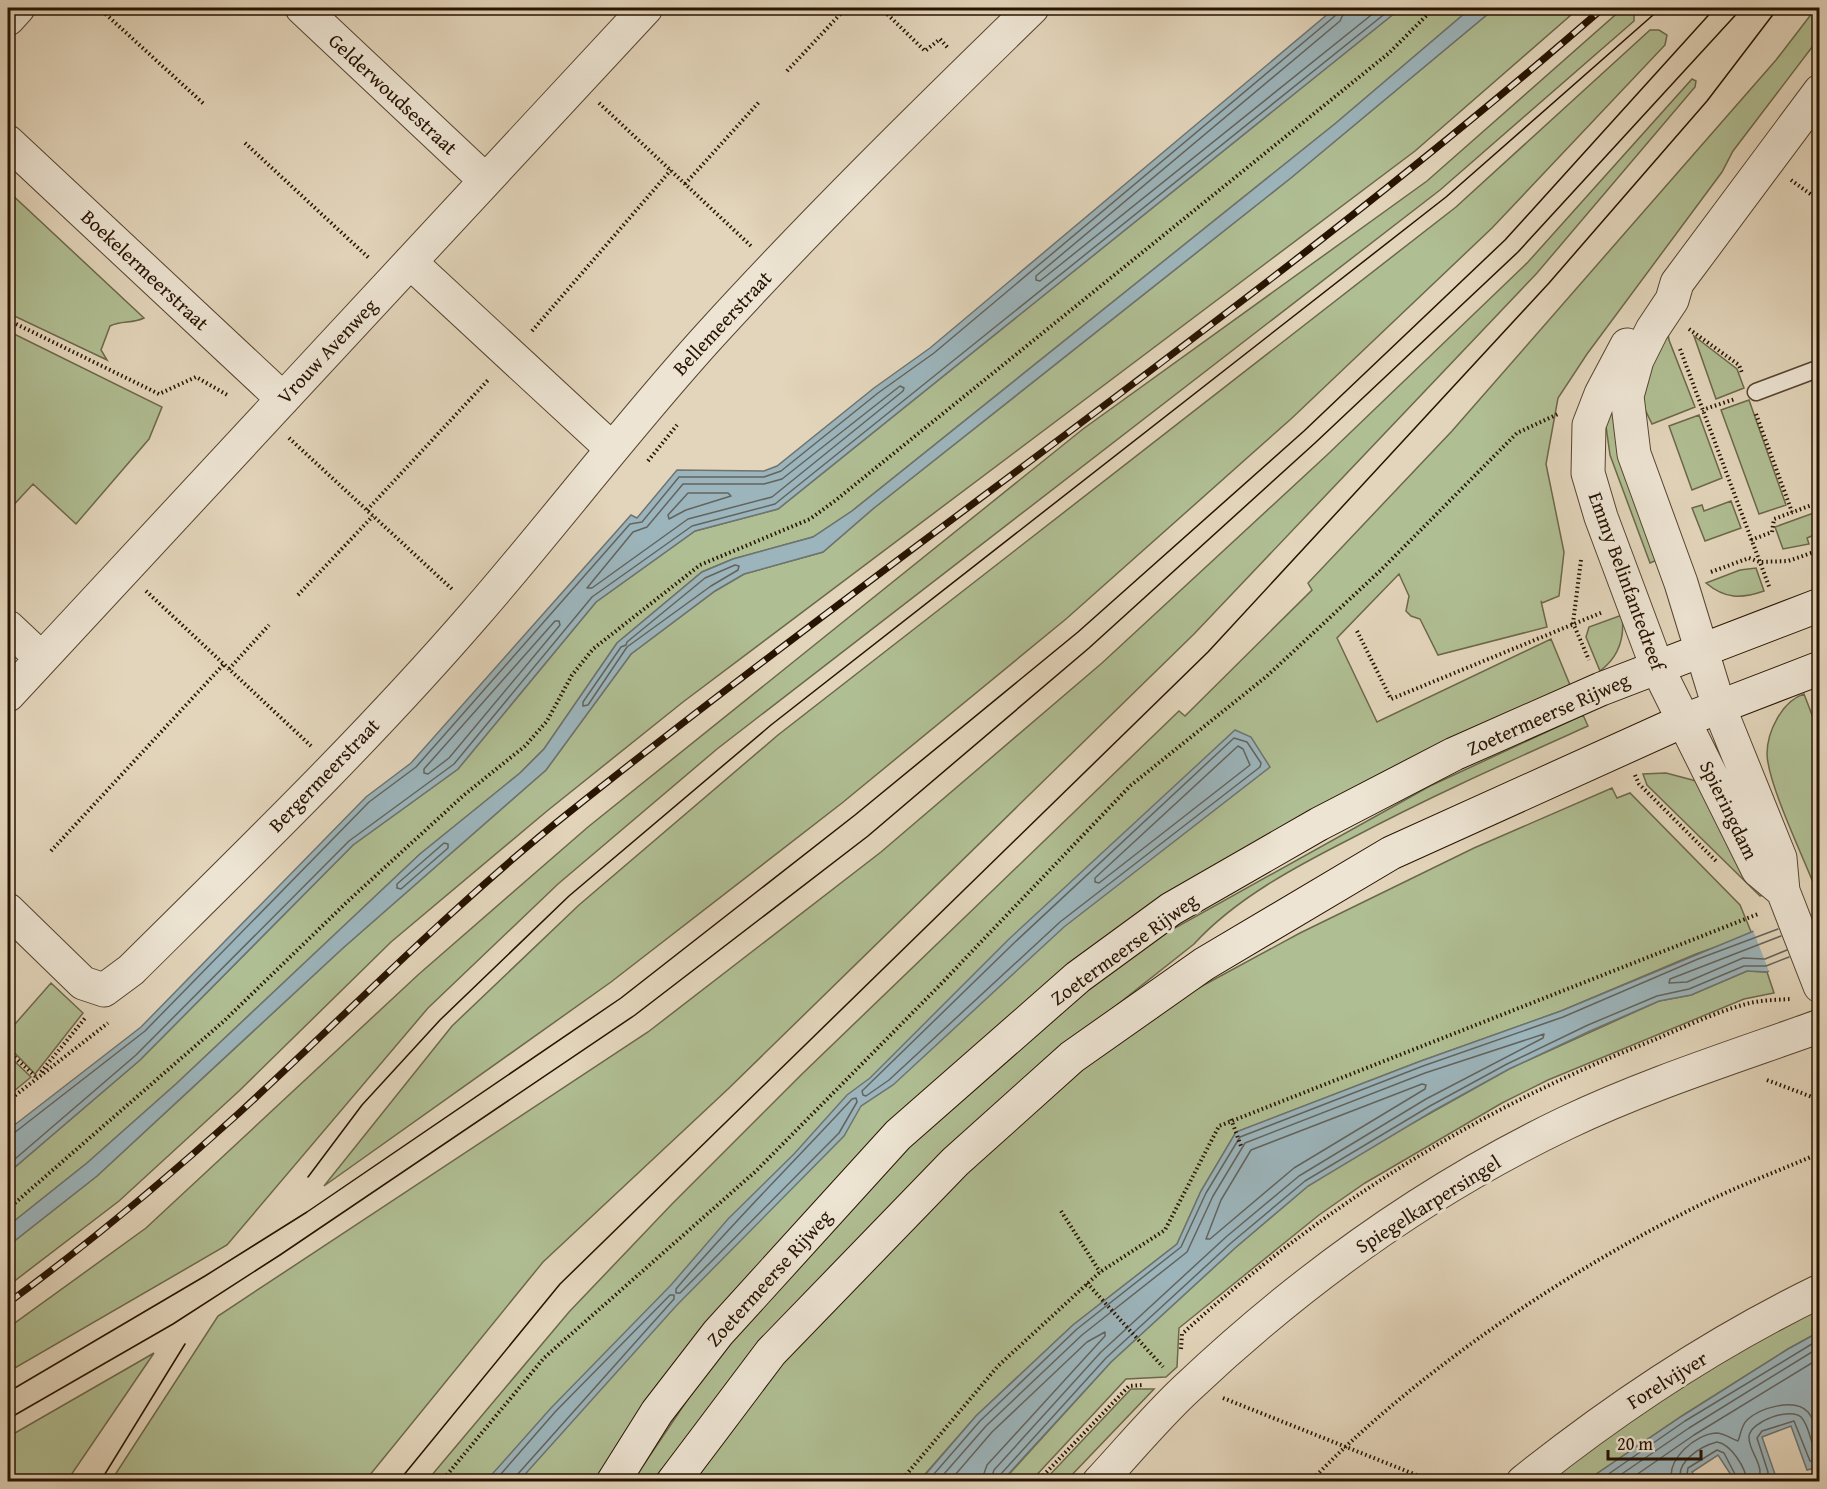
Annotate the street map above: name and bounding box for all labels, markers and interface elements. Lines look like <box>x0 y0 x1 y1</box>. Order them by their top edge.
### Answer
street label: Gelderwoudsestraat <box>322 26 464 161</box>
street label: Boekelermeerstraat <box>75 203 216 337</box>
street label: Bellemeerstraat <box>665 264 778 381</box>
street label: Vrouw Avenweg <box>270 291 383 410</box>
street label: Emmy Belinfantedreef <box>1582 488 1674 676</box>
street label: Zoetermeerse Rijweg <box>1462 665 1634 763</box>
street label: Bergermeerstraat <box>261 711 386 838</box>
street label: Spieringdam <box>1693 755 1766 865</box>
street label: Zoetermeerse Rijweg <box>1044 885 1203 1012</box>
street label: Spiegelkarpersingel <box>1349 1147 1506 1260</box>
street label: Zoetermeerse Rijweg <box>699 1203 838 1353</box>
street label: Forelvijver <box>1621 1343 1713 1416</box>
scale bar <box>1608 1423 1701 1461</box>
text: 20 m <box>1617 1430 1653 1457</box>

